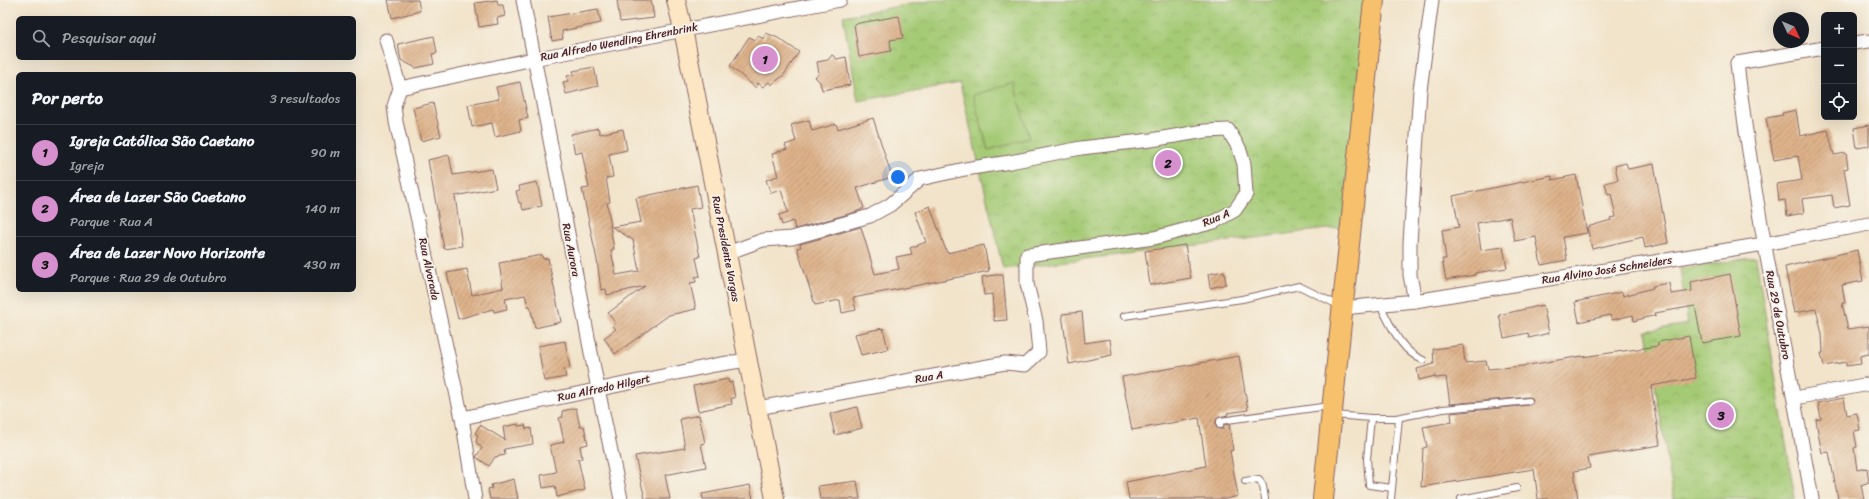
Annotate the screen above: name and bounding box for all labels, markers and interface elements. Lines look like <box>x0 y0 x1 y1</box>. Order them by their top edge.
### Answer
north arrow <box>1773 12 1809 48</box>
map controls <box>1821 12 1857 120</box>
button: + <box>1821 12 1857 48</box>
search box <box>16 16 356 60</box>
street label: Rua Alfredo Wendling Ehrenbrink <box>539 17 699 67</box>
text: Pesquisar aqui <box>62 25 156 51</box>
icon: search <box>30 27 52 49</box>
pin: 1 <box>752 44 778 74</box>
button: − <box>1821 48 1857 84</box>
text: Por perto <box>32 83 103 113</box>
button: locate <box>1821 84 1857 120</box>
text: 3 resultados <box>270 87 340 110</box>
text: Igreja Católica São Caetano <box>70 128 254 154</box>
text: 1 <box>42 141 48 164</box>
text: 90 m <box>310 141 340 164</box>
pin: 2 <box>1155 148 1181 178</box>
text: Igreja <box>70 154 104 177</box>
your location <box>888 167 908 187</box>
text: Área de Lazer São Caetano <box>70 184 246 210</box>
street label: Rua Presidente Vargas <box>706 194 746 305</box>
text: 2 <box>41 197 49 220</box>
text: 140 m <box>305 197 340 220</box>
street label: Rua A <box>1199 204 1233 232</box>
text: Parque · Rua A <box>70 210 153 233</box>
street label: Rua Aurora <box>557 222 586 279</box>
street label: Rua Alvorada <box>413 236 445 302</box>
text: Área de Lazer Novo Horizonte <box>70 240 265 266</box>
street label: Rua Alvino José Schneiders <box>1540 250 1674 290</box>
text: 3 <box>41 253 49 276</box>
text: 430 m <box>303 253 340 276</box>
text: Parque · Rua 29 de Outubro <box>70 266 226 289</box>
street label: Rua 29 de Outubro <box>1760 269 1796 362</box>
street label: Rua A <box>913 365 945 389</box>
street label: Rua Alfredo Hilgert <box>556 369 652 407</box>
pin: 3 <box>1708 400 1734 430</box>

